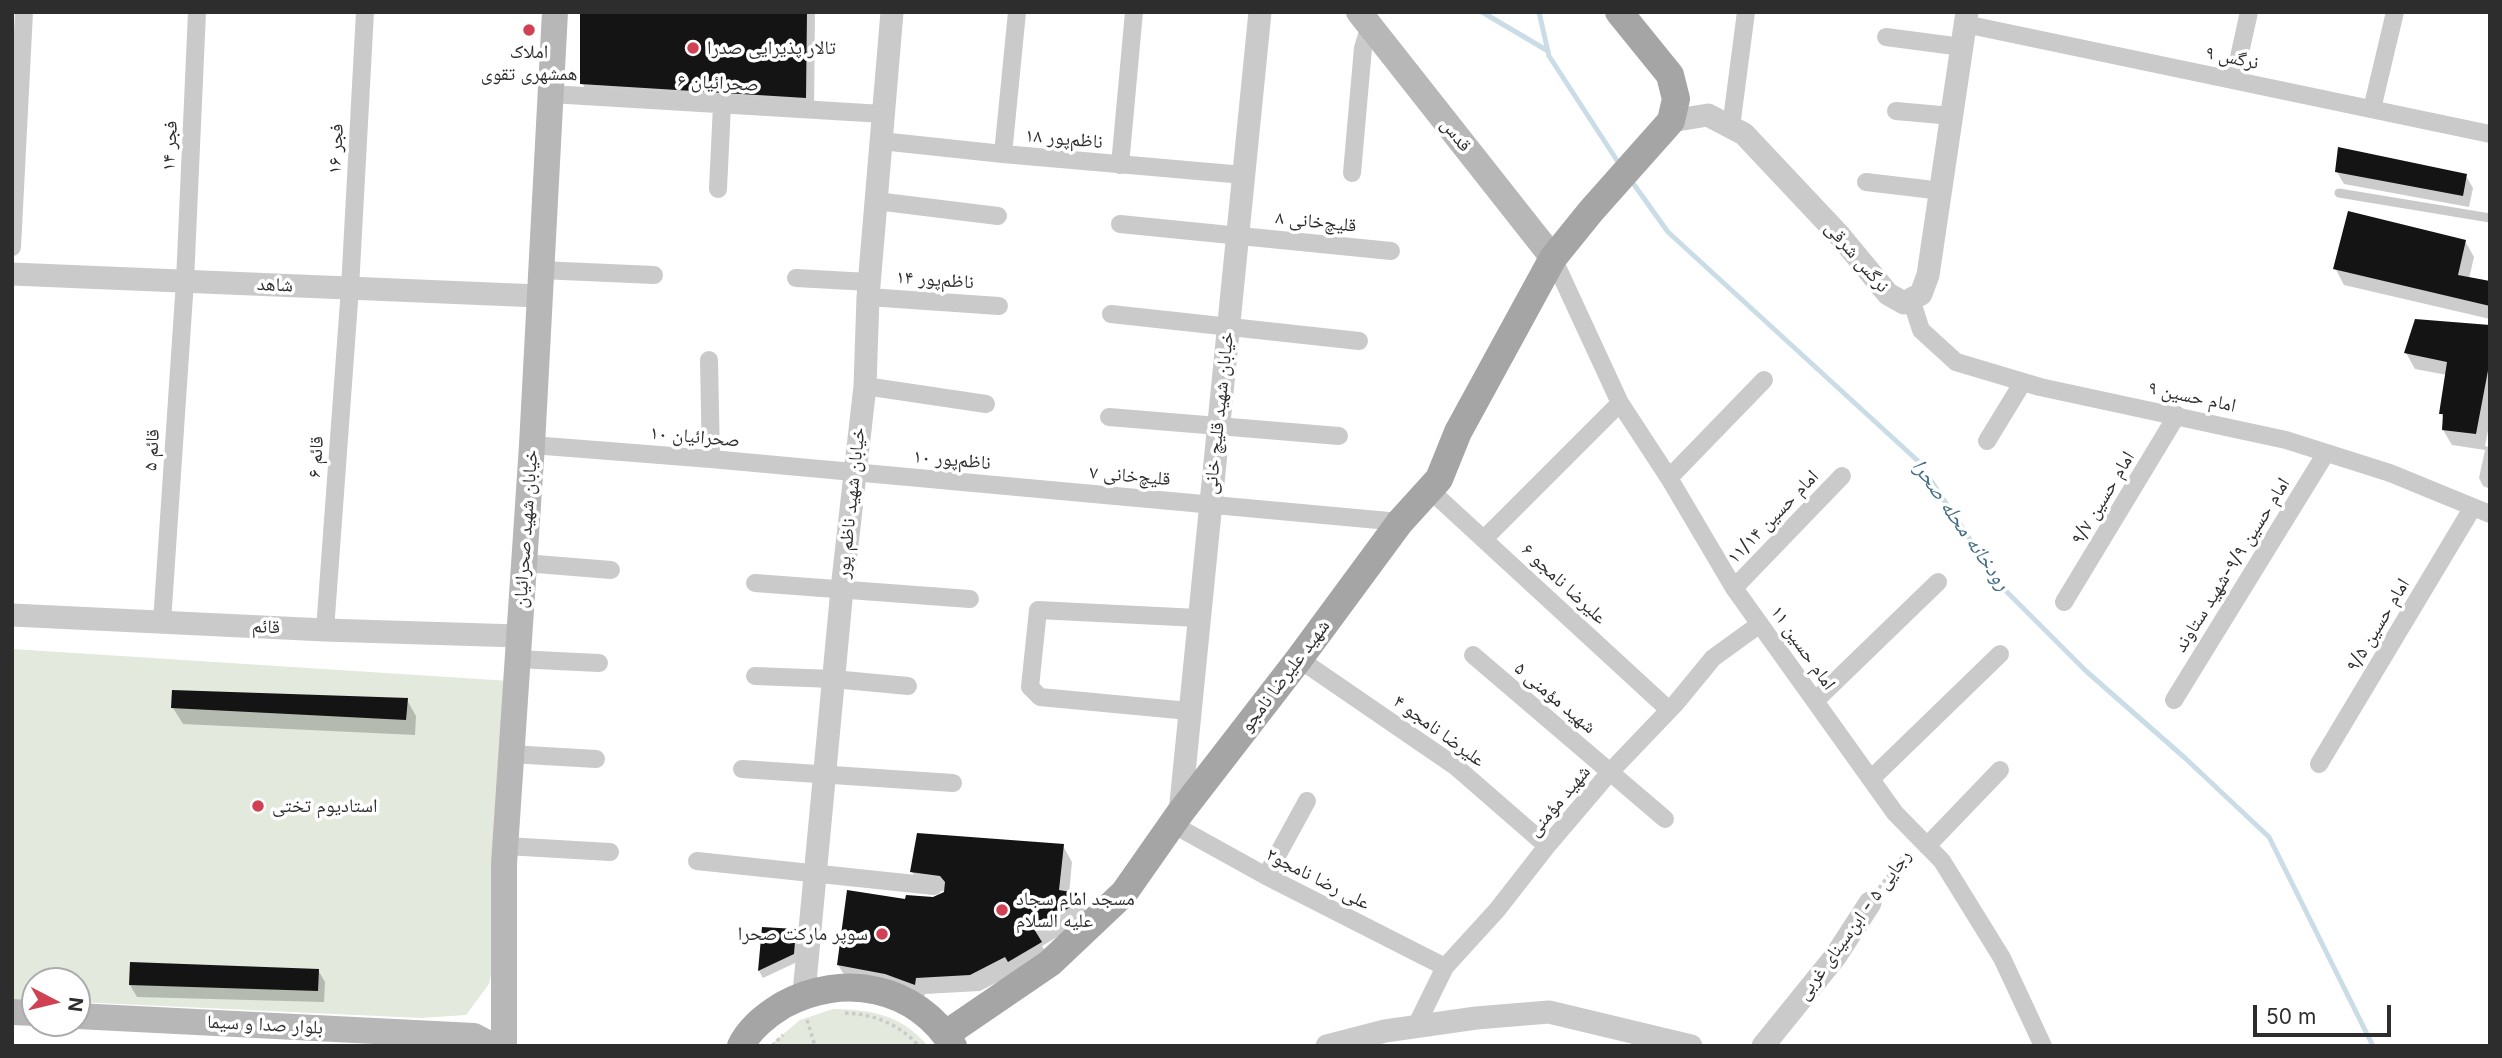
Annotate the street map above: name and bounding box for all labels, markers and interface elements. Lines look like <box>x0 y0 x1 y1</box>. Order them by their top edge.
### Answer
marker: املاک همشهری تقوی <box>521 22 537 38</box>
place label: تالار پذیرایی صدرا <box>707 37 836 59</box>
marker: تالار پذیرایی صدرا <box>685 40 701 56</box>
place label: املاک همشهری تقوی <box>481 41 577 85</box>
street label: نرگس ۹ <box>2203 41 2261 75</box>
street label: صحرائیان ۶ <box>677 69 759 97</box>
street label: قدس <box>1436 114 1476 156</box>
street label: فجر ۱۴ <box>157 120 183 172</box>
street label: فجر ۱۶ <box>323 123 349 175</box>
street label: ناظم‌پور ۱۸ <box>1024 124 1104 154</box>
street label: قلیچ‌خانی ۸ <box>1274 206 1358 238</box>
street label: نرگس شرقی <box>1820 217 1894 297</box>
street label: ناظم‌پور ۱۴ <box>895 266 975 294</box>
street label: شاهد <box>257 273 293 297</box>
street label: خیابان شهید قلیچ خانی <box>1199 330 1239 496</box>
street label: امام حسین ۹ <box>2146 377 2238 417</box>
street label: صحرائیان ۱۰ <box>649 422 741 452</box>
street label: خیابان شهید ناظم پور <box>832 426 870 580</box>
street label: قائم ۵ <box>139 428 165 472</box>
street label: قائم ۶ <box>303 435 329 479</box>
street label: ناظم‌پور ۱۰ <box>912 445 992 475</box>
street label: امام حسین ۹/۷ <box>2066 447 2140 549</box>
street label: خیابان شهید صحرائیان <box>509 449 543 609</box>
water label: رودخانه محله صحرا <box>1906 454 2016 596</box>
street label: قلیچ‌خانی ۷ <box>1089 461 1171 491</box>
street label: امام حسین ۱۱/۱۴ <box>1723 465 1823 569</box>
street label: امام حسین ۹/۹-شهید ستاوند <box>2169 474 2295 656</box>
street label: علیرضا نامجو ۶ <box>1517 539 1611 629</box>
street label: امام حسین ۹/۵ <box>2341 574 2415 676</box>
street label: امام حسین ۱۱ <box>1766 601 1840 695</box>
street label: قائم <box>251 615 281 639</box>
street label: شهید علیرضا نامجو <box>1235 615 1335 737</box>
street label: شهید مؤمنی ۵ <box>1510 657 1600 739</box>
street label: علیرضا نامجو ۴ <box>1389 690 1489 772</box>
street label: شهید مؤمنی <box>1523 761 1595 841</box>
place label: استادیوم تختی <box>272 795 378 817</box>
marker: استادیوم تختی <box>250 798 266 814</box>
street label: علی رضا نامجو۲ <box>1262 843 1374 915</box>
street label: رجایی ۵ - ابن‌سینای غربی <box>1792 845 1916 1005</box>
place label: مسجد امام سجاد علیه السلام <box>1016 888 1135 932</box>
marker: مسجد امام سجاد علیه السلام <box>994 902 1010 918</box>
place label: سوپر مارکت صحرا <box>738 923 868 945</box>
marker: سوپر مارکت صحرا <box>874 926 890 942</box>
north arrow <box>21 967 91 1037</box>
scale bar <box>2257 992 2395 1036</box>
text: N <box>63 996 88 1013</box>
text: 50 m <box>2266 1004 2316 1029</box>
street label: بلوار صدا و سیما <box>206 1011 324 1039</box>

